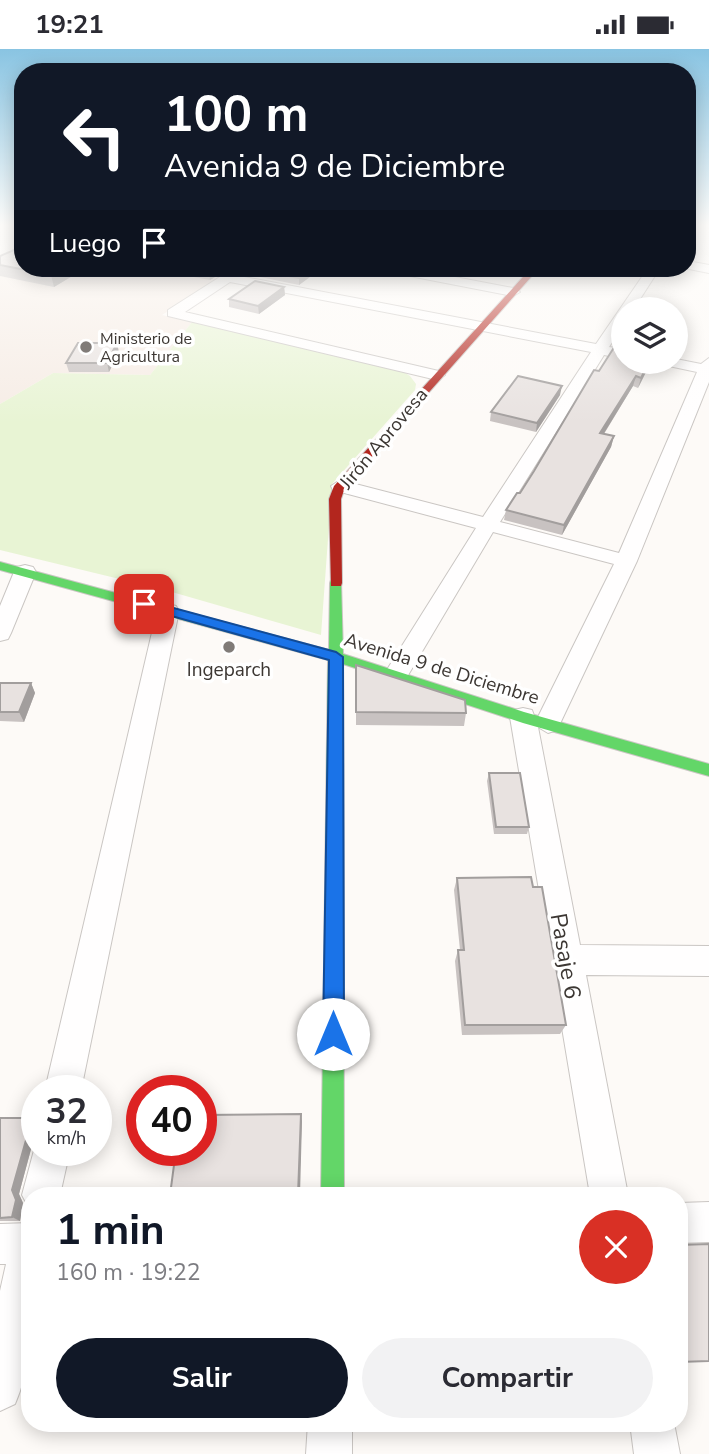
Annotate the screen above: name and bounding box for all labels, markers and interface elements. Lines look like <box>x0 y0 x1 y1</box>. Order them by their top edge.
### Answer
text: 19:21 <box>35 7 104 42</box>
text: 100 m <box>164 81 308 148</box>
icon: left <box>49 91 140 182</box>
text: Avenida 9 de Diciembre <box>164 145 505 188</box>
icon: arrive <box>135 224 173 262</box>
text: Luego <box>49 226 121 261</box>
map controls <box>611 297 688 374</box>
button: layers <box>611 297 688 374</box>
place label: Ministerio de Agricultura <box>100 328 192 368</box>
marker: Ministerio de Agricultura <box>78 339 94 355</box>
street label: Jirón Aprovesa <box>333 383 434 495</box>
pin <box>114 574 174 634</box>
icon: arrive <box>125 585 163 623</box>
street label: Avenida 9 de Diciembre <box>341 627 542 711</box>
marker: Ingeparch <box>221 639 237 655</box>
place label: Ingeparch <box>187 657 271 683</box>
street label: Pasaje 6 <box>543 911 588 1002</box>
position arrow <box>296 997 370 1071</box>
speed limit sign: 40 <box>126 1075 217 1166</box>
text: 32 <box>45 1088 88 1135</box>
text: km/h <box>47 1126 86 1150</box>
text: 1 min <box>56 1202 165 1259</box>
button: close <box>579 1210 653 1284</box>
text: 160 m · 19:22 <box>56 1257 201 1288</box>
button: Salir <box>56 1338 348 1418</box>
button: Compartir <box>362 1338 653 1418</box>

